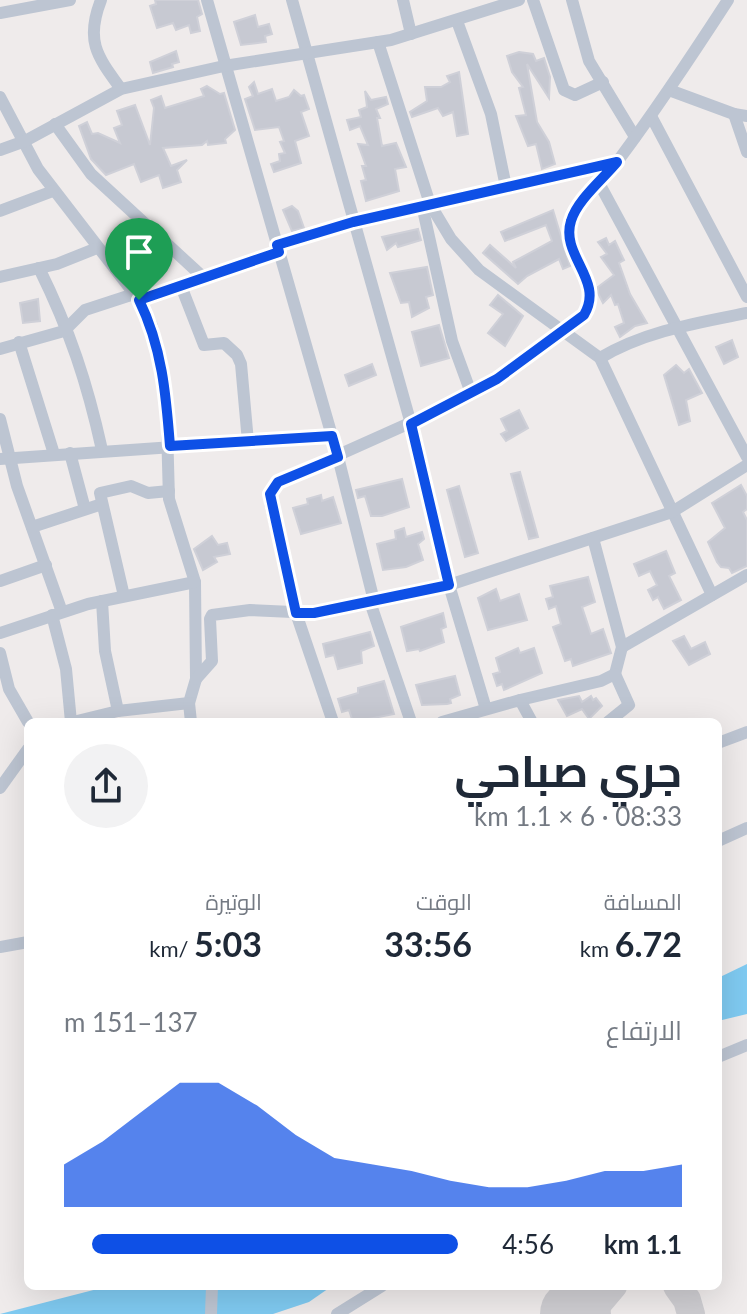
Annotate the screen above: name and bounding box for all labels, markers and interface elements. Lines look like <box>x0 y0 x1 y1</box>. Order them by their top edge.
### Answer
pin <box>105 218 173 300</box>
icon: arrive <box>117 230 161 274</box>
button: share <box>64 744 148 828</box>
text: جري صباحي <box>454 744 682 796</box>
text: 08:33 · 6 × 1.1 km <box>474 800 682 832</box>
text: الوتيرة <box>206 888 262 915</box>
text: الوقت <box>416 888 472 915</box>
text: المسافة <box>604 888 682 915</box>
text: 5:03 <box>194 923 262 964</box>
text: 33:56 <box>384 923 472 964</box>
text: 6.72 <box>615 923 682 964</box>
text: /km <box>149 935 194 962</box>
text: km <box>580 935 615 962</box>
text: 137–151 m <box>64 1006 198 1038</box>
text: الارتفاع <box>606 1014 682 1046</box>
text: 4:56 <box>502 1228 554 1260</box>
text: 1.1 km <box>604 1228 682 1260</box>

